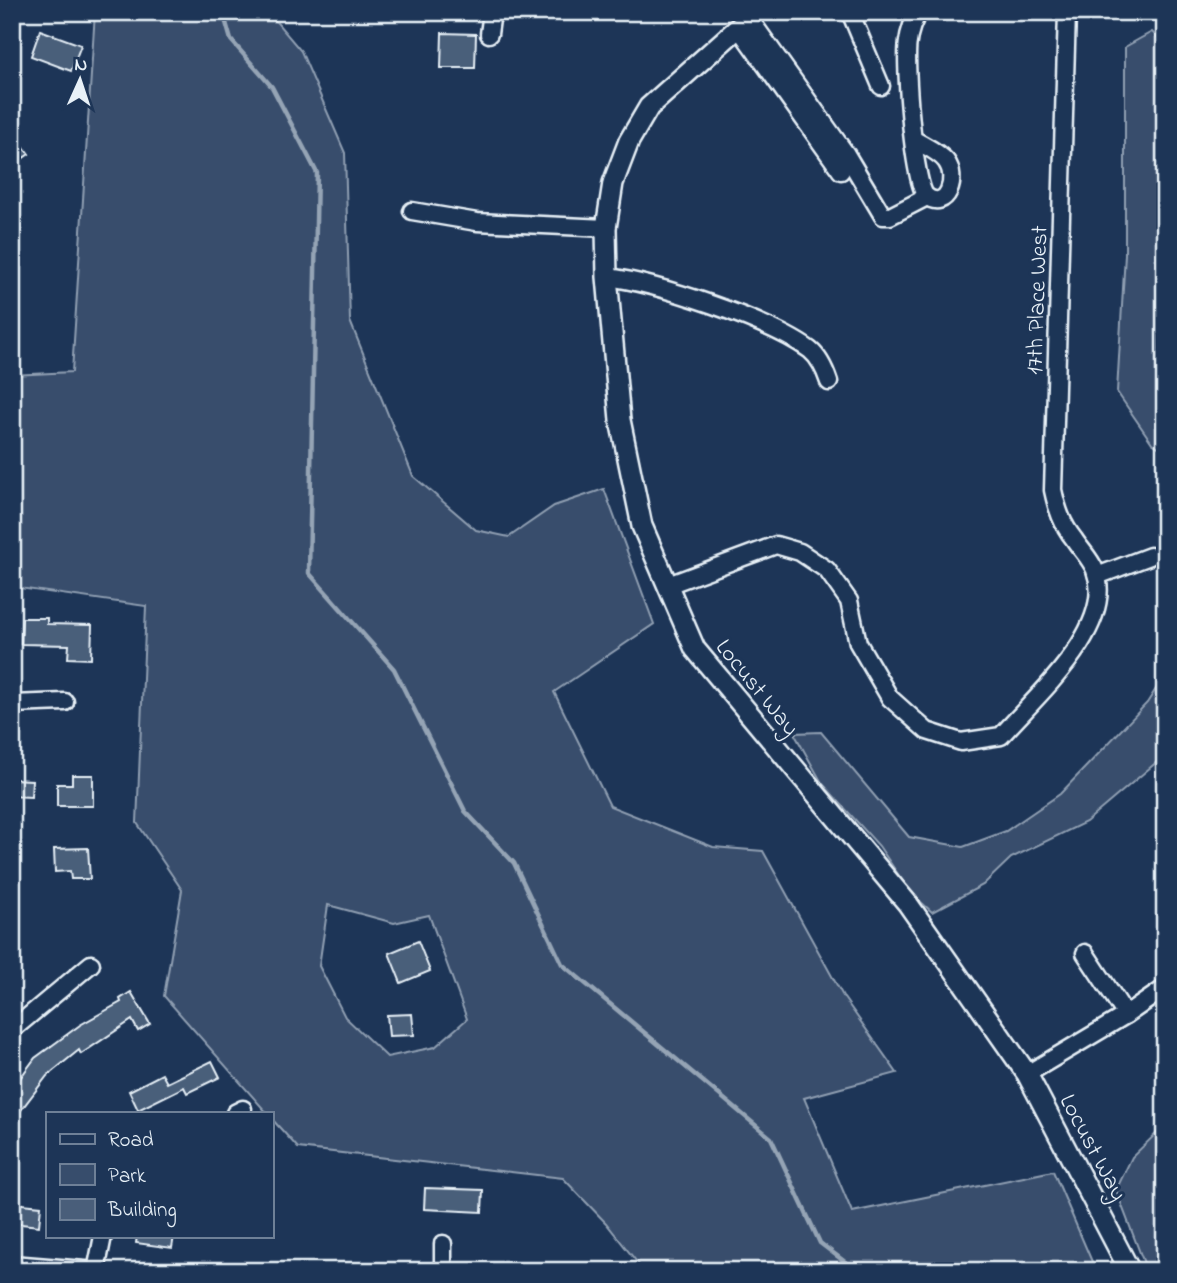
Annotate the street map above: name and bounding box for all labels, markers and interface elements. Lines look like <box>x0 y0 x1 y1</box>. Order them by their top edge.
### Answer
north arrow <box>46 46 116 116</box>
text: N <box>74 52 88 79</box>
street label: 17th Place West <box>1018 225 1059 375</box>
street label: Locust Way <box>705 632 806 746</box>
street label: Locust Way <box>1048 1088 1135 1208</box>
legend <box>46 1112 273 1238</box>
text: Road <box>108 1126 154 1156</box>
text: Park <box>108 1162 147 1192</box>
text: Building <box>107 1196 177 1228</box>

